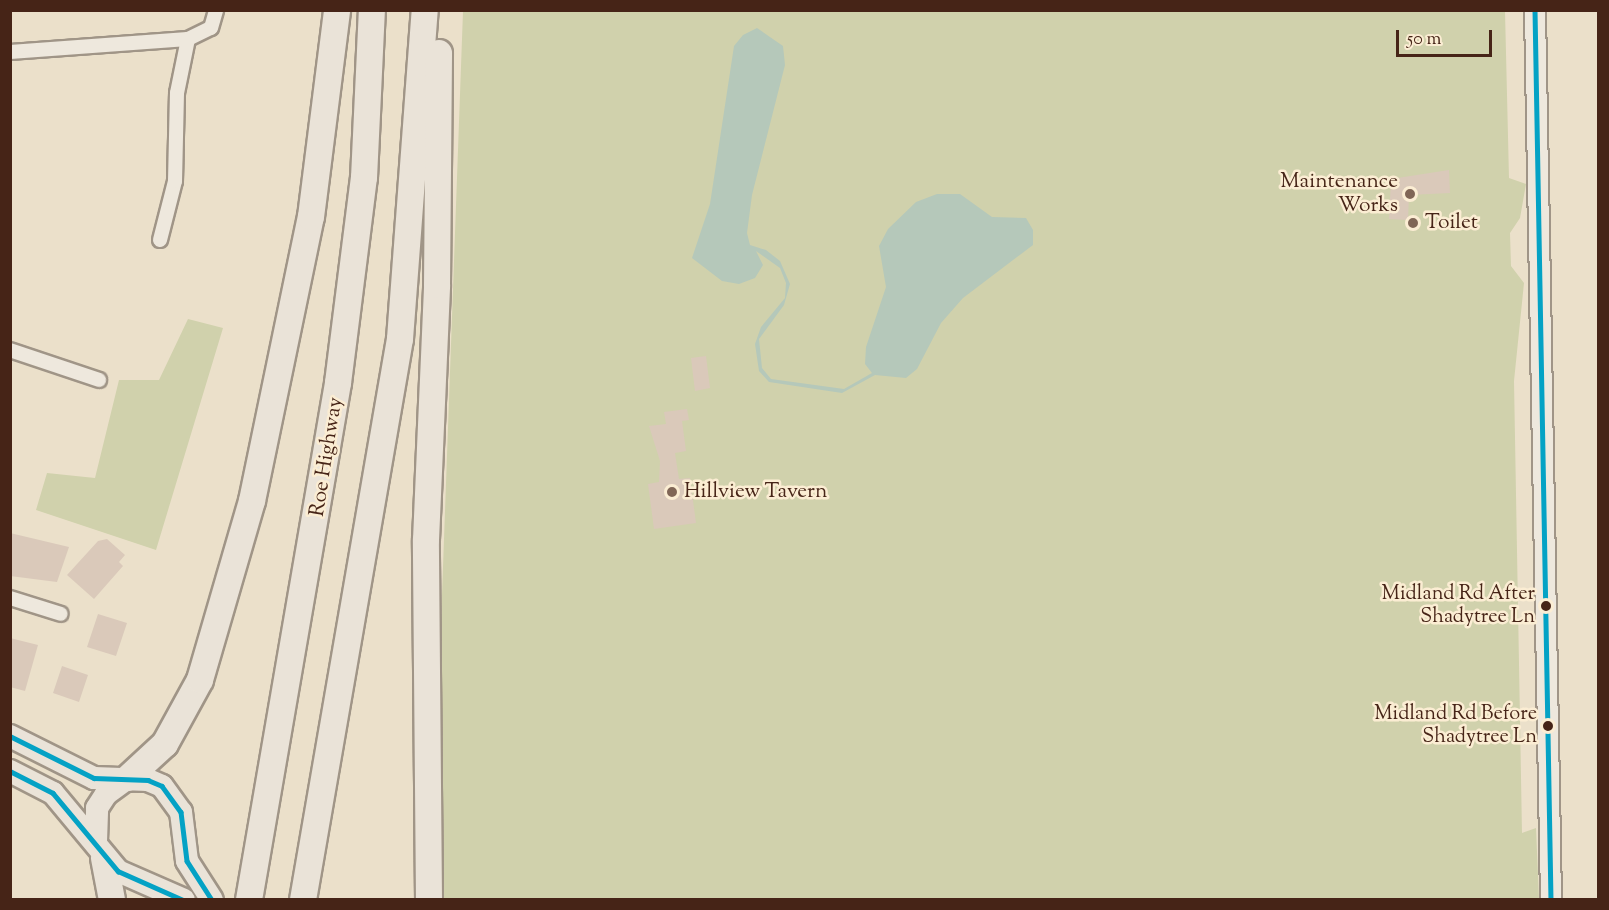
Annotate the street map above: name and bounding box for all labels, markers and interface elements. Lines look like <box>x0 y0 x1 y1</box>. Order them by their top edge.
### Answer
scale bar <box>1399 18 1495 56</box>
text: 50 m <box>1407 27 1441 53</box>
place label: Maintenance Works <box>1280 169 1398 219</box>
marker: Maintenance Works <box>1403 187 1417 201</box>
place label: Toilet <box>1425 210 1478 236</box>
marker: Toilet <box>1406 216 1420 230</box>
street label: Roe Highway <box>305 395 349 519</box>
place label: Hillview Tavern <box>684 479 827 505</box>
marker: Hillview Tavern <box>665 485 679 499</box>
place label: Midland Rd After Shadytree Ln <box>1382 582 1535 629</box>
marker: Midland Rd After Shadytree Ln <box>1540 600 1552 612</box>
place label: Midland Rd Before Shadytree Ln <box>1374 702 1537 749</box>
marker: Midland Rd Before Shadytree Ln <box>1542 720 1554 732</box>

